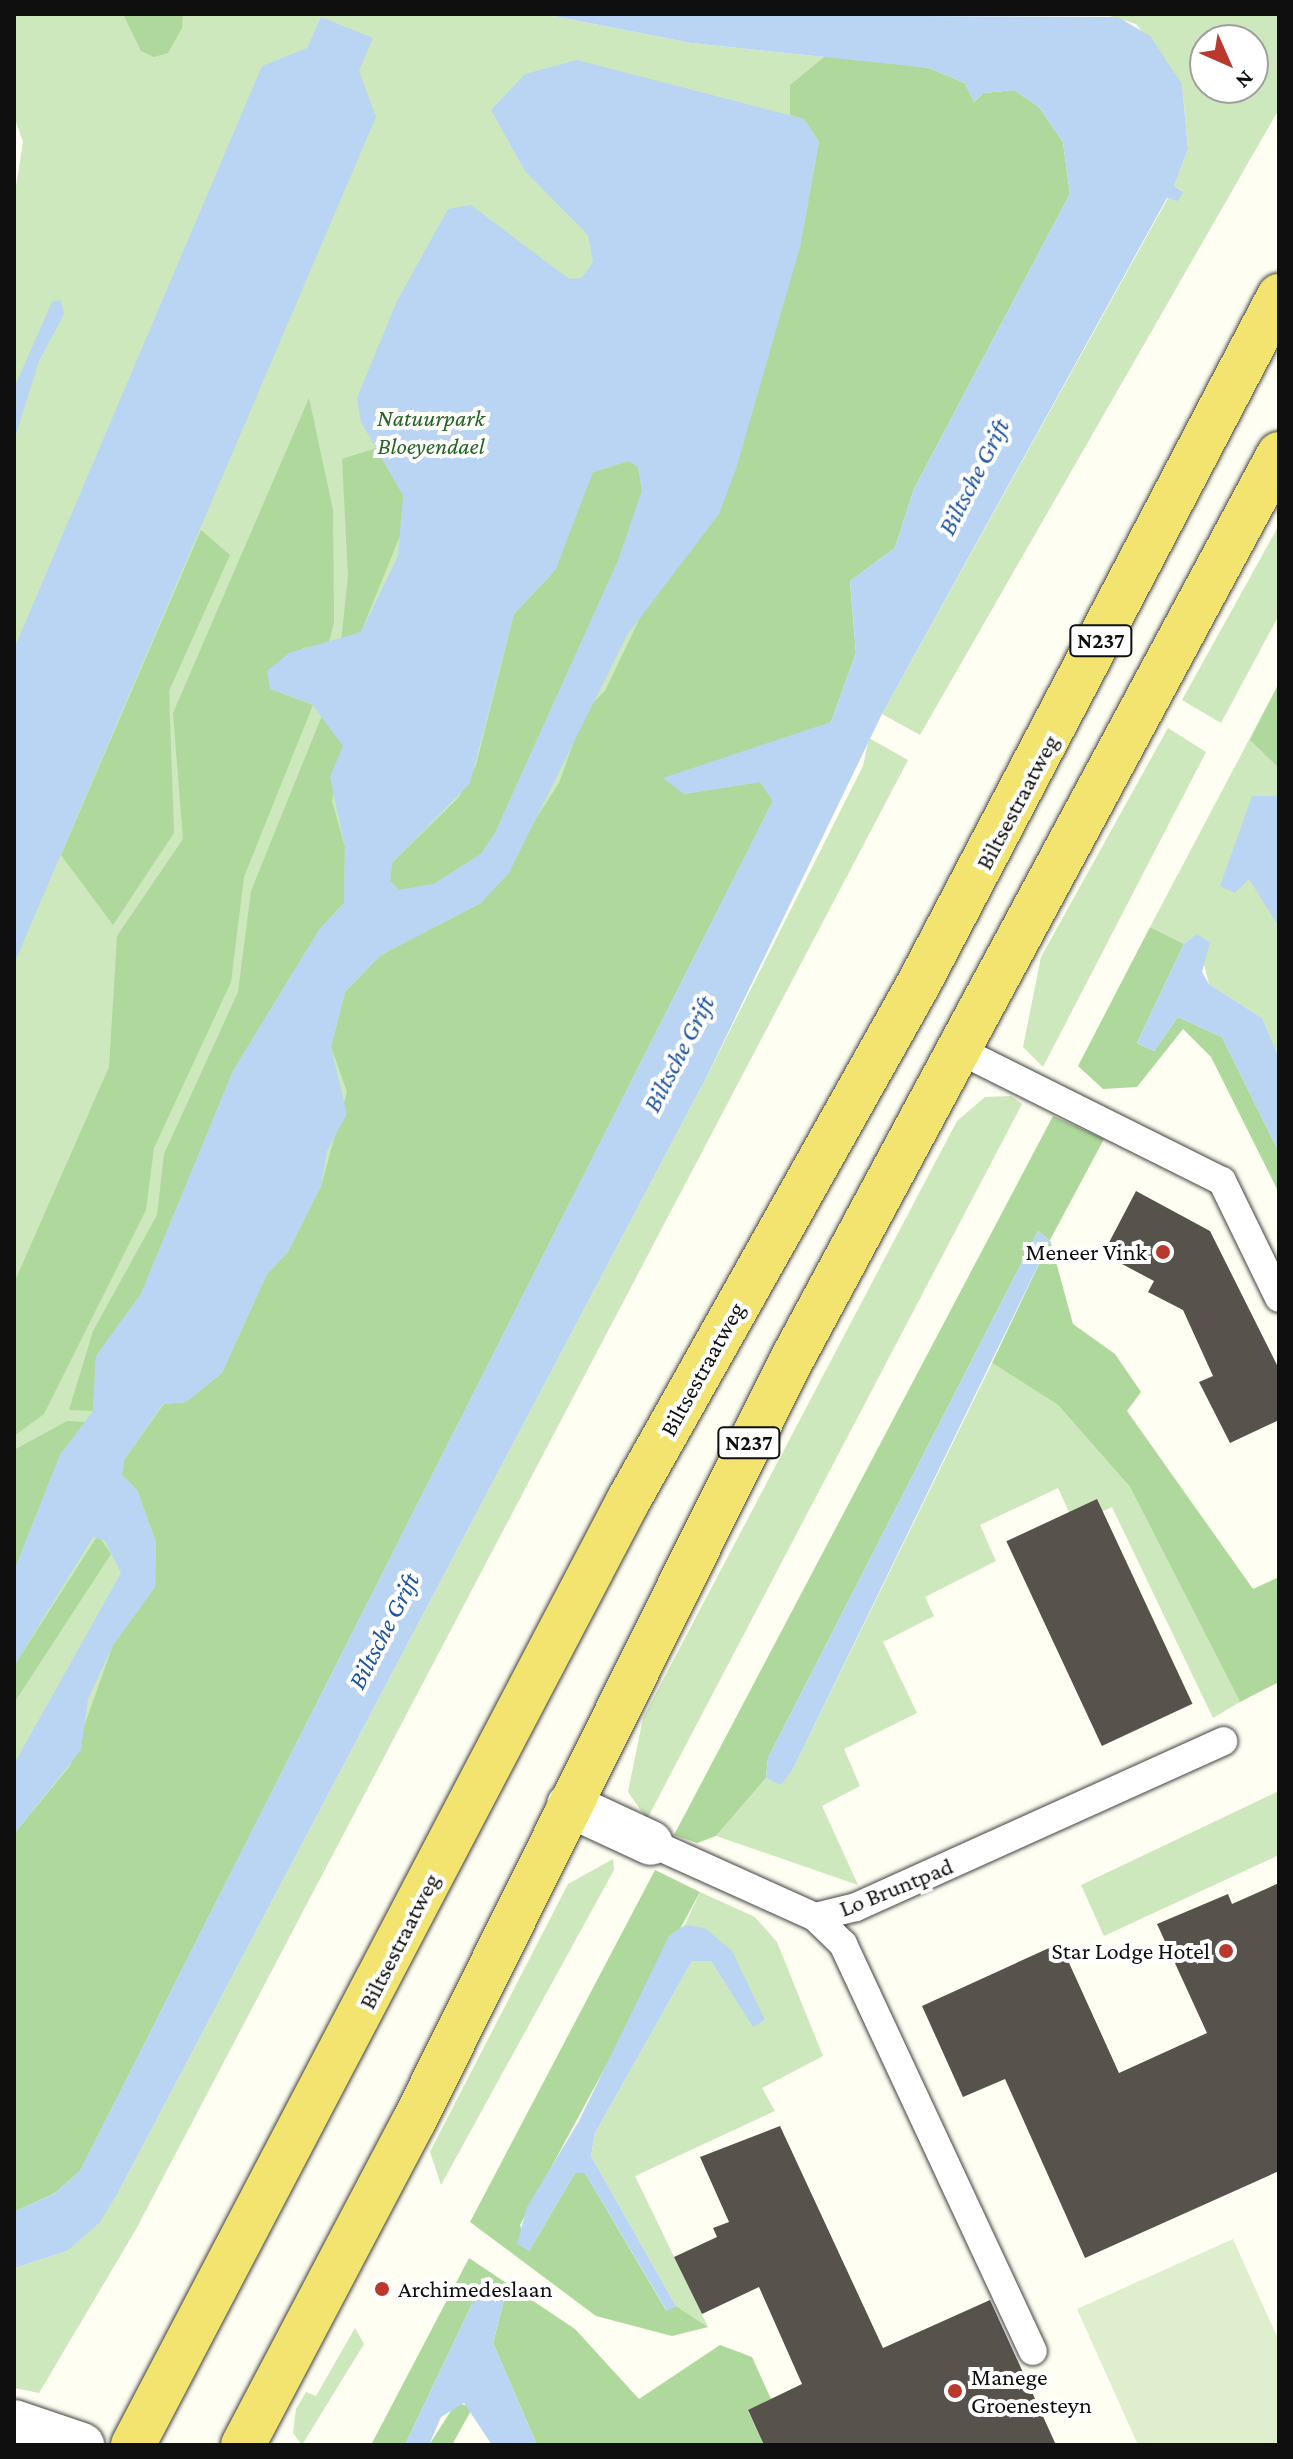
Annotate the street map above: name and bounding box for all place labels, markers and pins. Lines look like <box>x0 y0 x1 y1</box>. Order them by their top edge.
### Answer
place label: Meneer Vink <box>1026 1238 1147 1266</box>
marker: Meneer Vink <box>1154 1243 1172 1261</box>
place label: Star Lodge Hotel <box>1051 1937 1210 1965</box>
marker: Star Lodge Hotel <box>1217 1942 1235 1960</box>
place label: Archimedeslaan <box>398 2275 553 2303</box>
marker: Archimedeslaan <box>373 2280 391 2298</box>
place label: Manege Groenesteyn <box>971 2363 1092 2419</box>
marker: Manege Groenesteyn <box>946 2382 964 2400</box>

